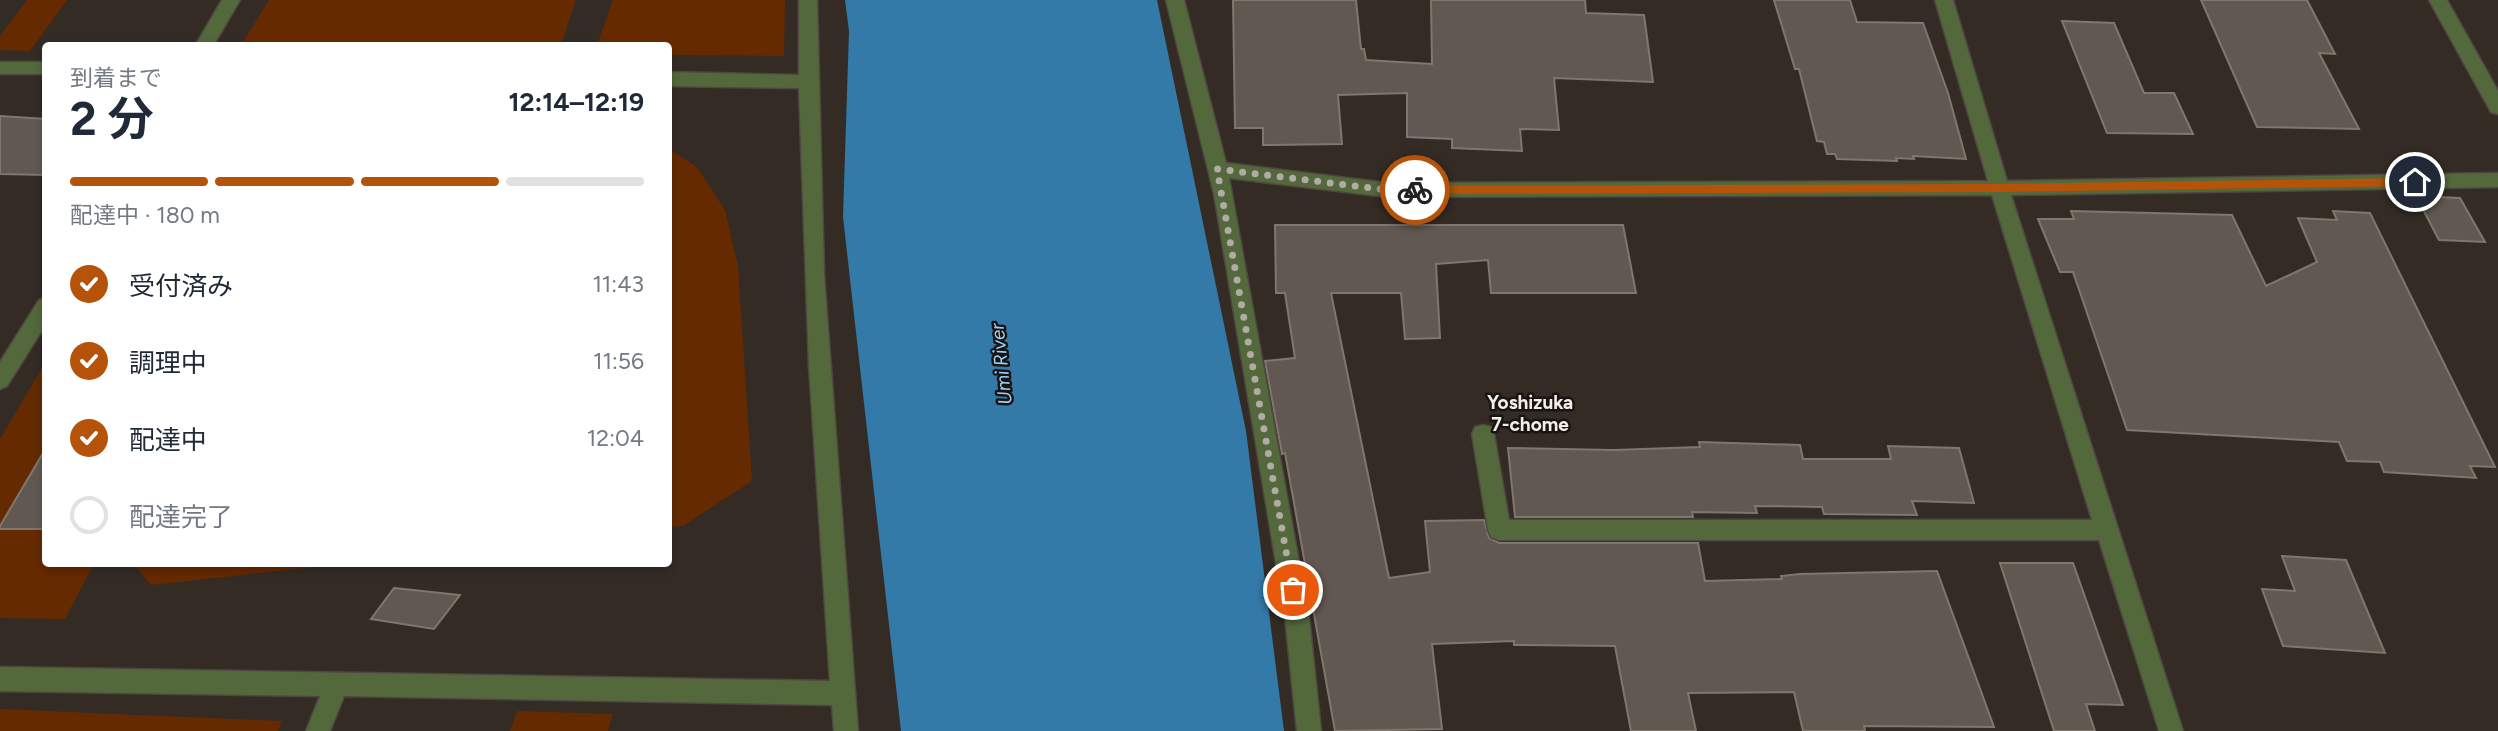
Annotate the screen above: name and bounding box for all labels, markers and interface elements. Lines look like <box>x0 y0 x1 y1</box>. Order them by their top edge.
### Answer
text: 到着まで <box>70 64 162 92</box>
text: 12:14–12:19 <box>509 86 644 118</box>
text: 2 分 <box>70 91 154 147</box>
pin <box>2385 152 2445 212</box>
courier <box>1380 155 1450 225</box>
icon: home <box>2396 163 2434 201</box>
icon: bike <box>1396 171 1434 209</box>
text: 配達中 · 180 m <box>70 201 220 229</box>
icon: check <box>70 265 108 303</box>
text: 受付済み <box>129 270 233 302</box>
text: 11:43 <box>592 270 644 298</box>
water label: Umi River <box>985 322 1017 406</box>
icon: check <box>70 342 108 380</box>
text: 調理中 <box>129 347 207 379</box>
text: 11:56 <box>593 347 644 375</box>
district label: Yoshizuka 7-chome <box>1487 391 1573 436</box>
icon: check <box>70 419 108 457</box>
text: 配達中 <box>129 424 207 456</box>
text: 12:04 <box>587 424 644 452</box>
text: 配達完了 <box>129 501 233 533</box>
pin <box>1263 560 1323 620</box>
icon: bag <box>1274 571 1312 609</box>

